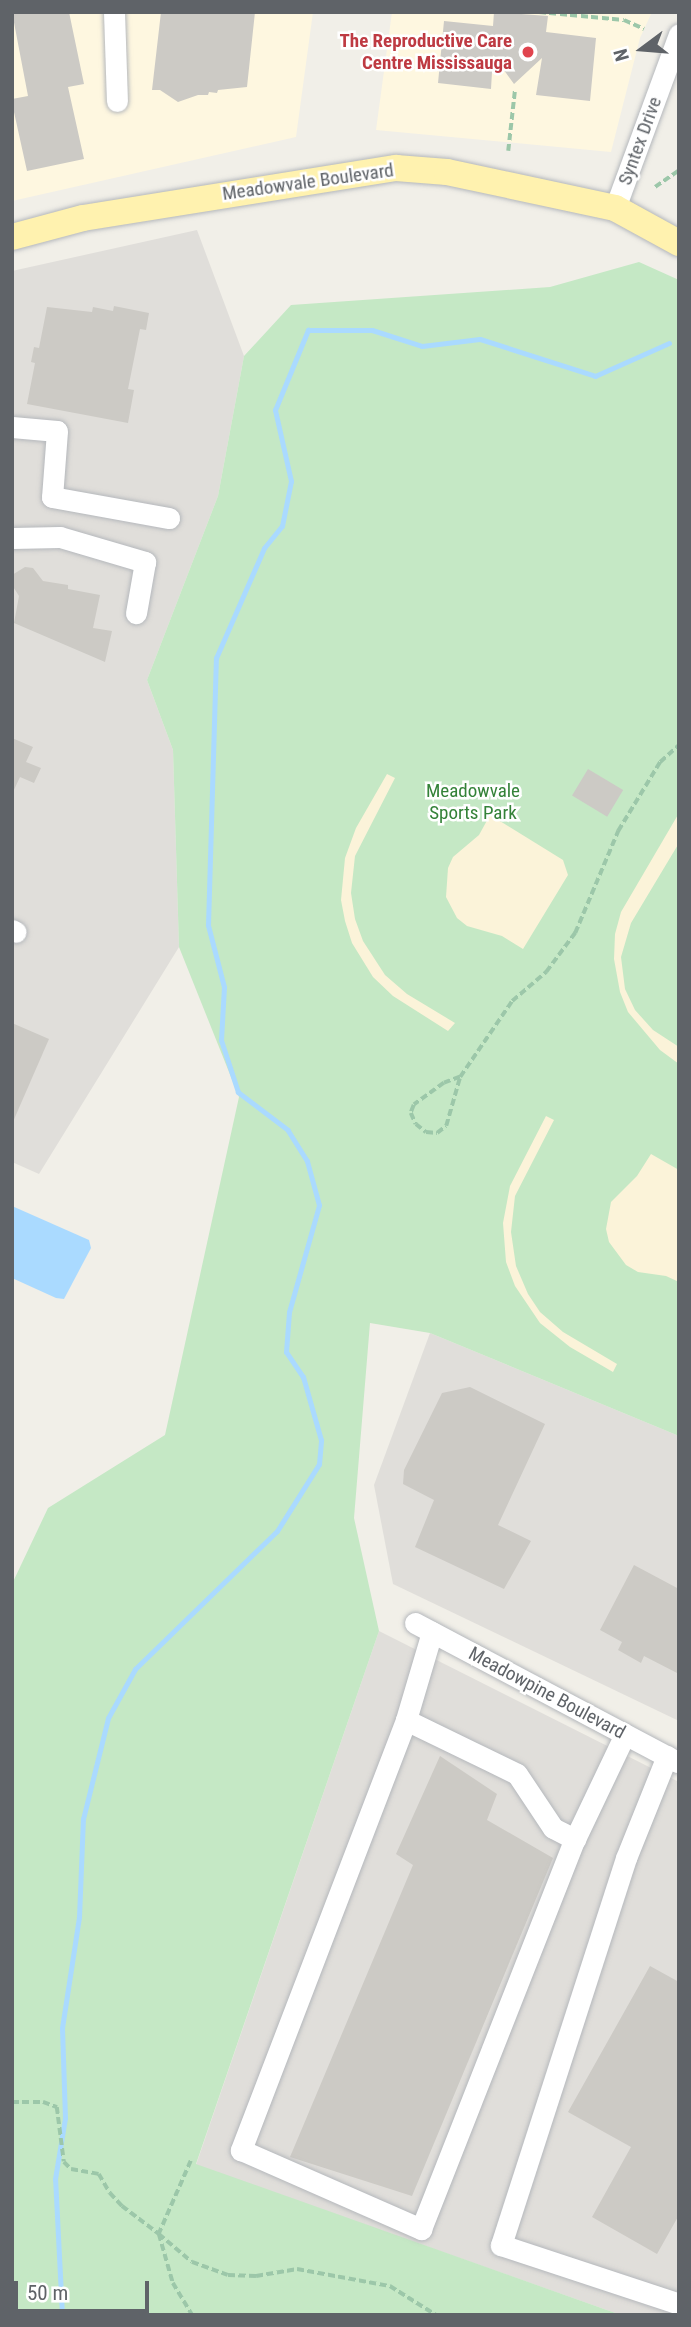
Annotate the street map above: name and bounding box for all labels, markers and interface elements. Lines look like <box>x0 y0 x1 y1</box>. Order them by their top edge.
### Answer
north arrow <box>607 14 677 84</box>
place label: The Reproductive Care Centre Mississauga <box>339 30 512 74</box>
marker: The Reproductive Care Centre Mississauga <box>518 42 538 62</box>
text: N <box>609 46 634 64</box>
street label: Syntex Drive <box>614 94 666 188</box>
street label: Meadowvale Boulevard <box>221 159 395 205</box>
park label: Meadowvale Sports Park <box>426 780 520 824</box>
street label: Meadowpine Boulevard <box>465 1642 629 1744</box>
scale bar <box>18 2268 152 2312</box>
text: 50 m <box>27 2281 68 2305</box>

